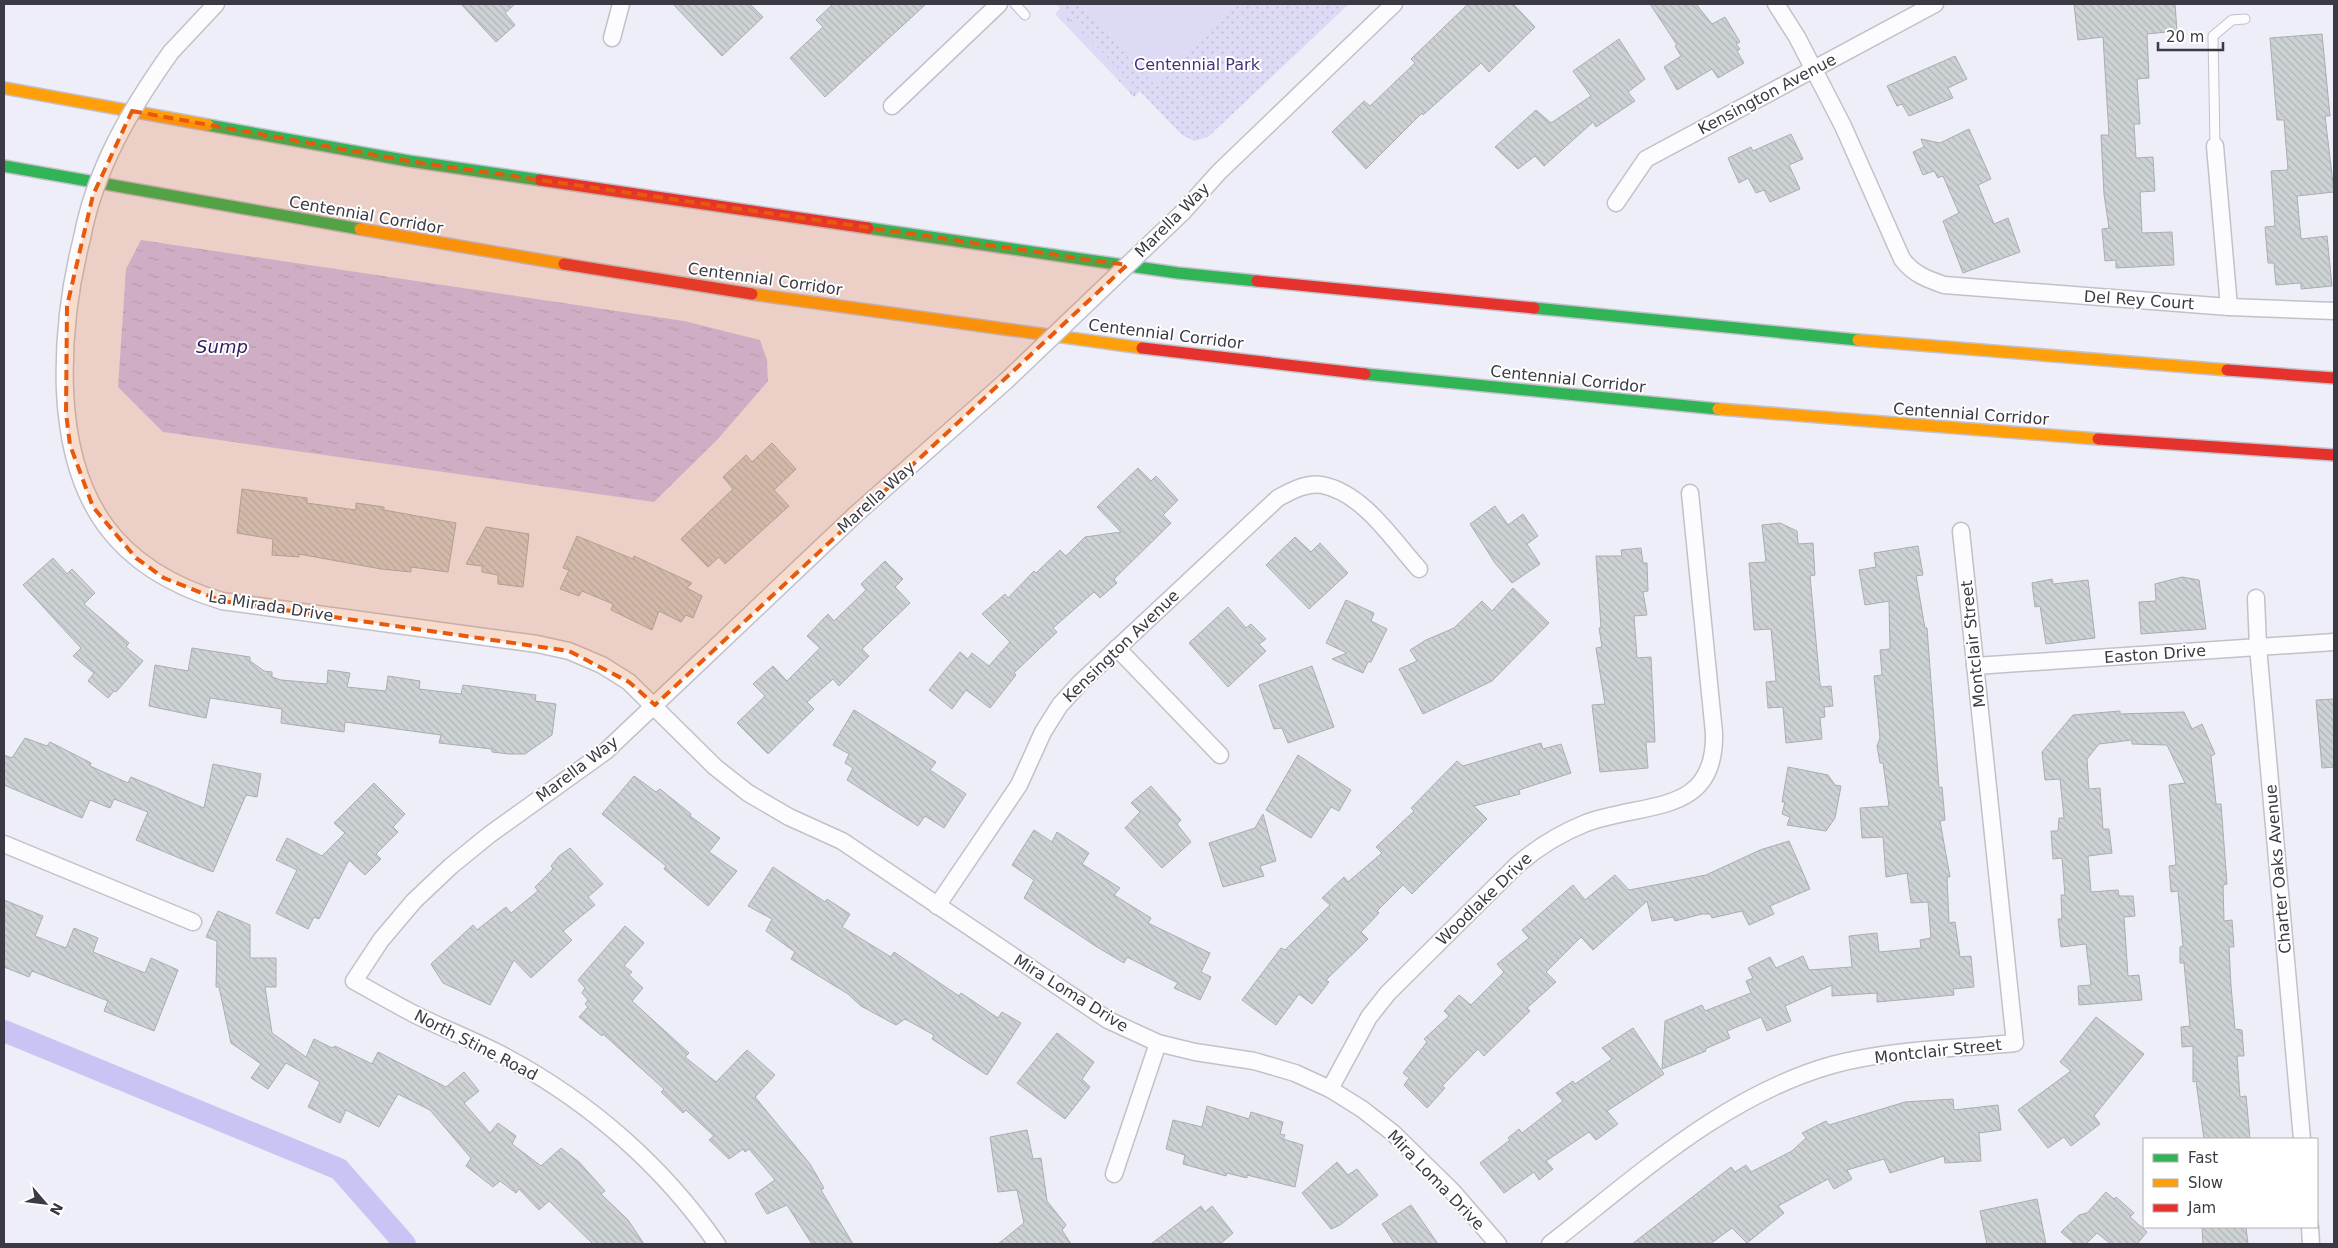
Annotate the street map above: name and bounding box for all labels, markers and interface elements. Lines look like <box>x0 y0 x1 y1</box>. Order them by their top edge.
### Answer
scale bar <box>2158 20 2223 52</box>
text: 20 m <box>2166 28 2204 46</box>
street label: Kensington Avenue <box>1695 50 1839 138</box>
park label: Centennial Park <box>1134 55 1261 74</box>
street label: Marella Way <box>1131 179 1213 261</box>
street label: Centennial Corridor <box>287 192 445 238</box>
street label: Centennial Corridor <box>686 259 844 299</box>
street label: Del Rey Court <box>2083 287 2195 313</box>
street label: Centennial Corridor <box>1087 315 1245 353</box>
water label: Sump <box>196 336 248 357</box>
street label: Centennial Corridor <box>1489 361 1647 397</box>
street label: Centennial Corridor <box>1892 399 2050 429</box>
street label: Marella Way <box>833 457 919 537</box>
street label: Montclair Street <box>1957 579 1989 709</box>
street label: Kensington Avenue <box>1059 586 1183 706</box>
street label: La Mirada Drive <box>207 587 335 625</box>
street label: Easton Drive <box>2103 641 2207 667</box>
street label: Marella Way <box>532 732 622 806</box>
street label: Charter Oaks Avenue <box>2261 783 2295 955</box>
street label: Woodlake Drive <box>1432 849 1536 949</box>
street label: Mira Loma Drive <box>1010 950 1132 1036</box>
street label: North Stine Road <box>411 1006 541 1084</box>
street label: Montclair Street <box>1873 1035 2003 1067</box>
street label: Mira Loma Drive <box>1384 1126 1488 1234</box>
legend <box>2143 1138 2318 1228</box>
text: Fast <box>2188 1149 2218 1167</box>
text: Slow <box>2188 1174 2223 1192</box>
north arrow <box>20 1178 70 1228</box>
text: Jam <box>2187 1199 2216 1217</box>
text: N <box>47 1200 66 1218</box>

